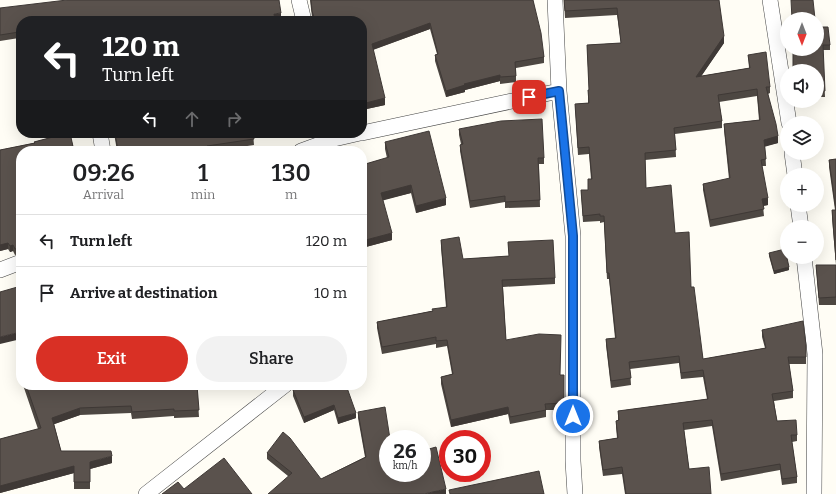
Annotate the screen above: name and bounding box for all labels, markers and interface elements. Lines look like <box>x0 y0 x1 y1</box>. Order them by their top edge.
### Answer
north arrow <box>780 12 824 56</box>
map controls <box>780 12 824 264</box>
text: 120 m <box>102 30 179 63</box>
icon: left <box>36 32 88 84</box>
text: Turn left <box>102 64 174 86</box>
button: sound <box>780 64 824 108</box>
pin <box>512 80 546 114</box>
icon: arrive <box>518 86 540 108</box>
icon: left <box>139 108 161 130</box>
icon: ahead <box>181 108 203 130</box>
icon: right <box>223 108 245 130</box>
button: layers <box>780 116 824 160</box>
text: 09:26 <box>72 159 135 187</box>
text: 1 <box>198 159 208 187</box>
text: 130 <box>272 159 311 187</box>
button: + <box>780 168 824 212</box>
text: Arrival <box>83 187 124 202</box>
text: min <box>191 187 215 202</box>
text: m <box>285 187 297 202</box>
button: − <box>780 220 824 264</box>
icon: left <box>36 230 58 252</box>
text: Turn left <box>70 232 132 250</box>
text: 120 m <box>306 232 347 250</box>
icon: arrive <box>36 282 58 304</box>
text: Arrive at destination <box>70 284 217 302</box>
text: 10 m <box>314 284 347 302</box>
button: Exit <box>36 336 188 382</box>
button: Share <box>196 336 347 382</box>
position arrow <box>552 395 594 437</box>
speed limit sign: 30 <box>439 430 491 482</box>
text: 26 <box>393 439 417 463</box>
text: km/h <box>393 460 417 472</box>

